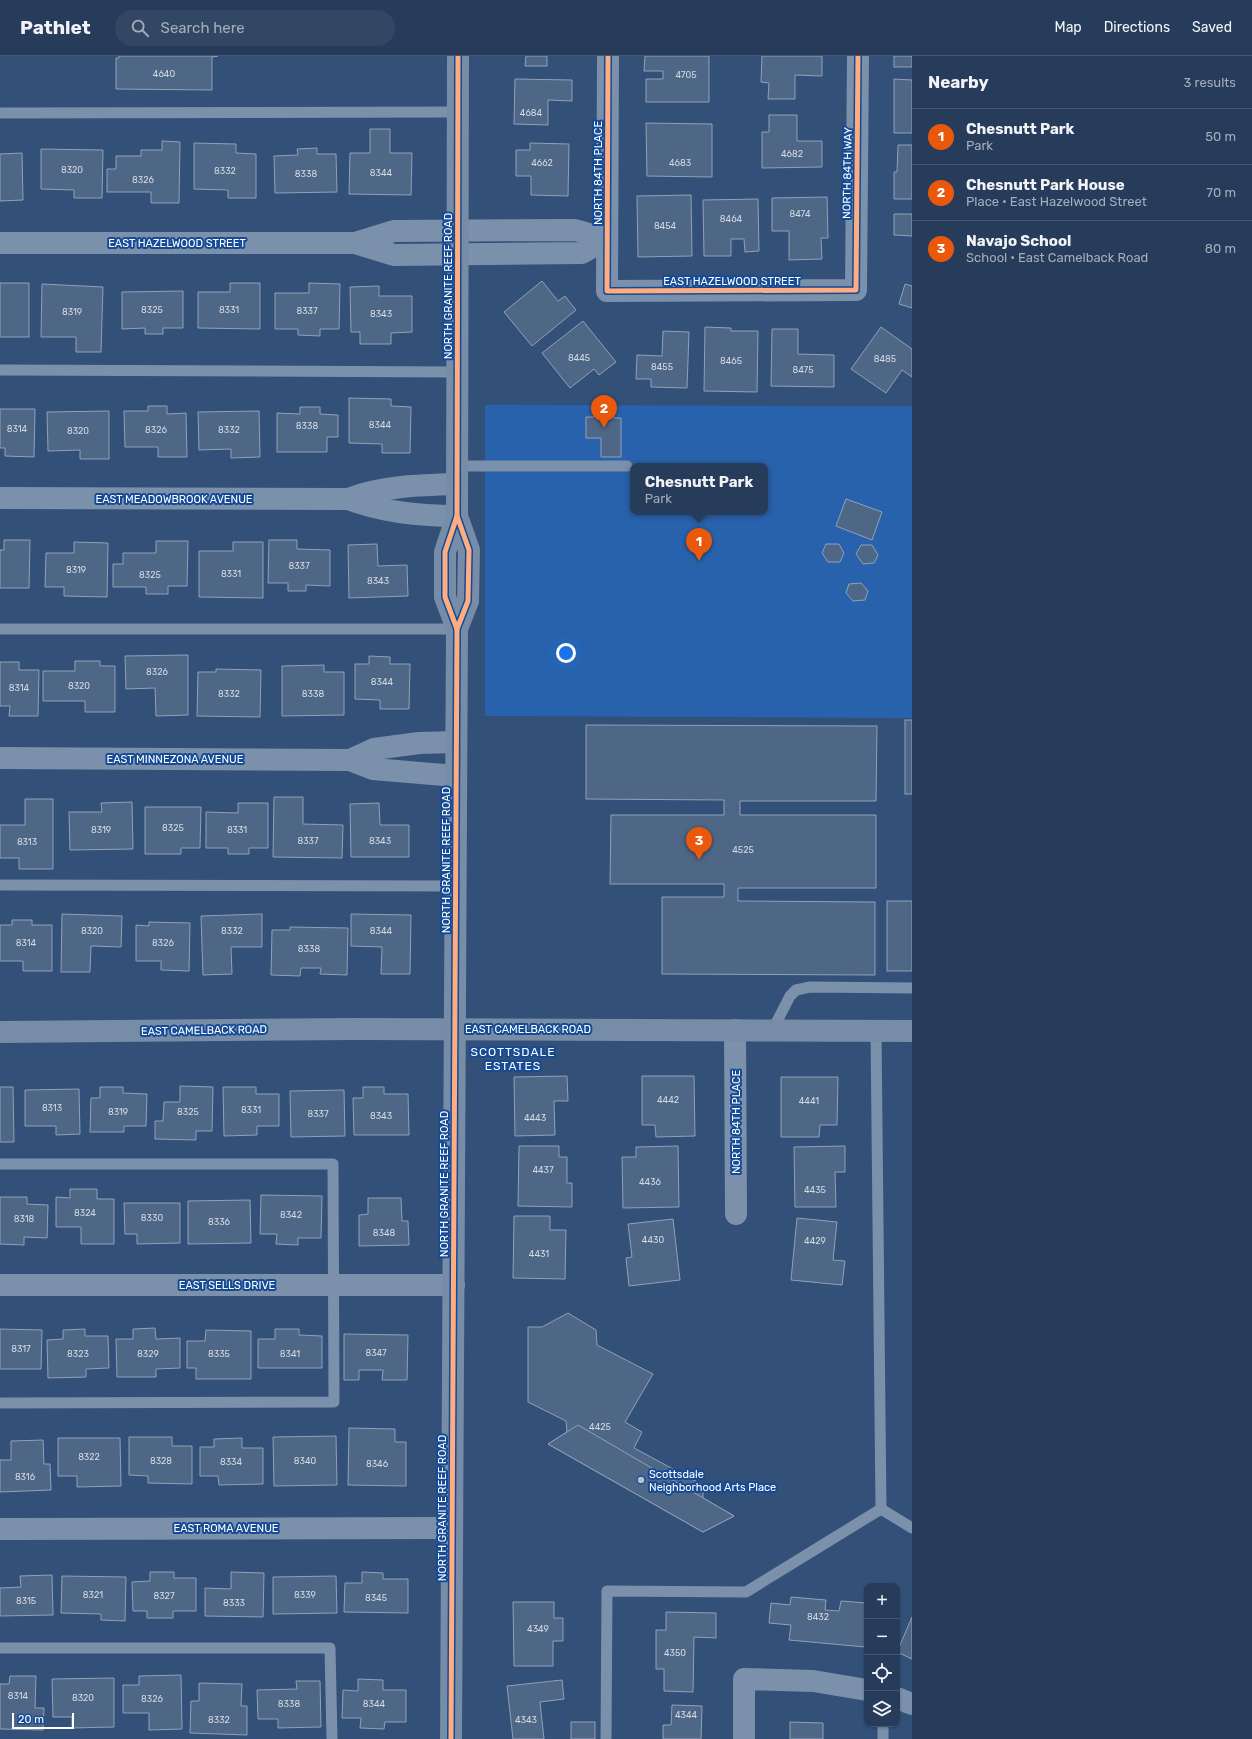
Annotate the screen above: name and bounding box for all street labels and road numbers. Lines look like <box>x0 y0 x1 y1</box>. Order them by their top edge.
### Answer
street label: NORTH 84TH PLACE <box>592 121 605 225</box>
street label: NORTH 84TH WAY <box>840 127 855 219</box>
street label: NORTH GRANITE REEF ROAD <box>442 213 455 359</box>
street label: EAST HAZELWOOD STREET <box>108 237 246 250</box>
street label: EAST HAZELWOOD STREET <box>663 275 801 288</box>
street label: EAST MEADOWBROOK AVENUE <box>95 493 253 506</box>
street label: EAST MINNEZONA AVENUE <box>107 753 244 766</box>
street label: NORTH GRANITE REEF ROAD <box>440 787 453 933</box>
street label: EAST CAMELBACK ROAD <box>141 1023 267 1038</box>
street label: EAST CAMELBACK ROAD <box>465 1023 591 1036</box>
street label: NORTH 84TH PLACE <box>730 1070 743 1174</box>
street label: NORTH GRANITE REEF ROAD <box>438 1111 451 1257</box>
street label: EAST SELLS DRIVE <box>179 1279 276 1292</box>
street label: NORTH GRANITE REEF ROAD <box>436 1435 449 1581</box>
street label: EAST ROMA AVENUE <box>173 1522 279 1535</box>

